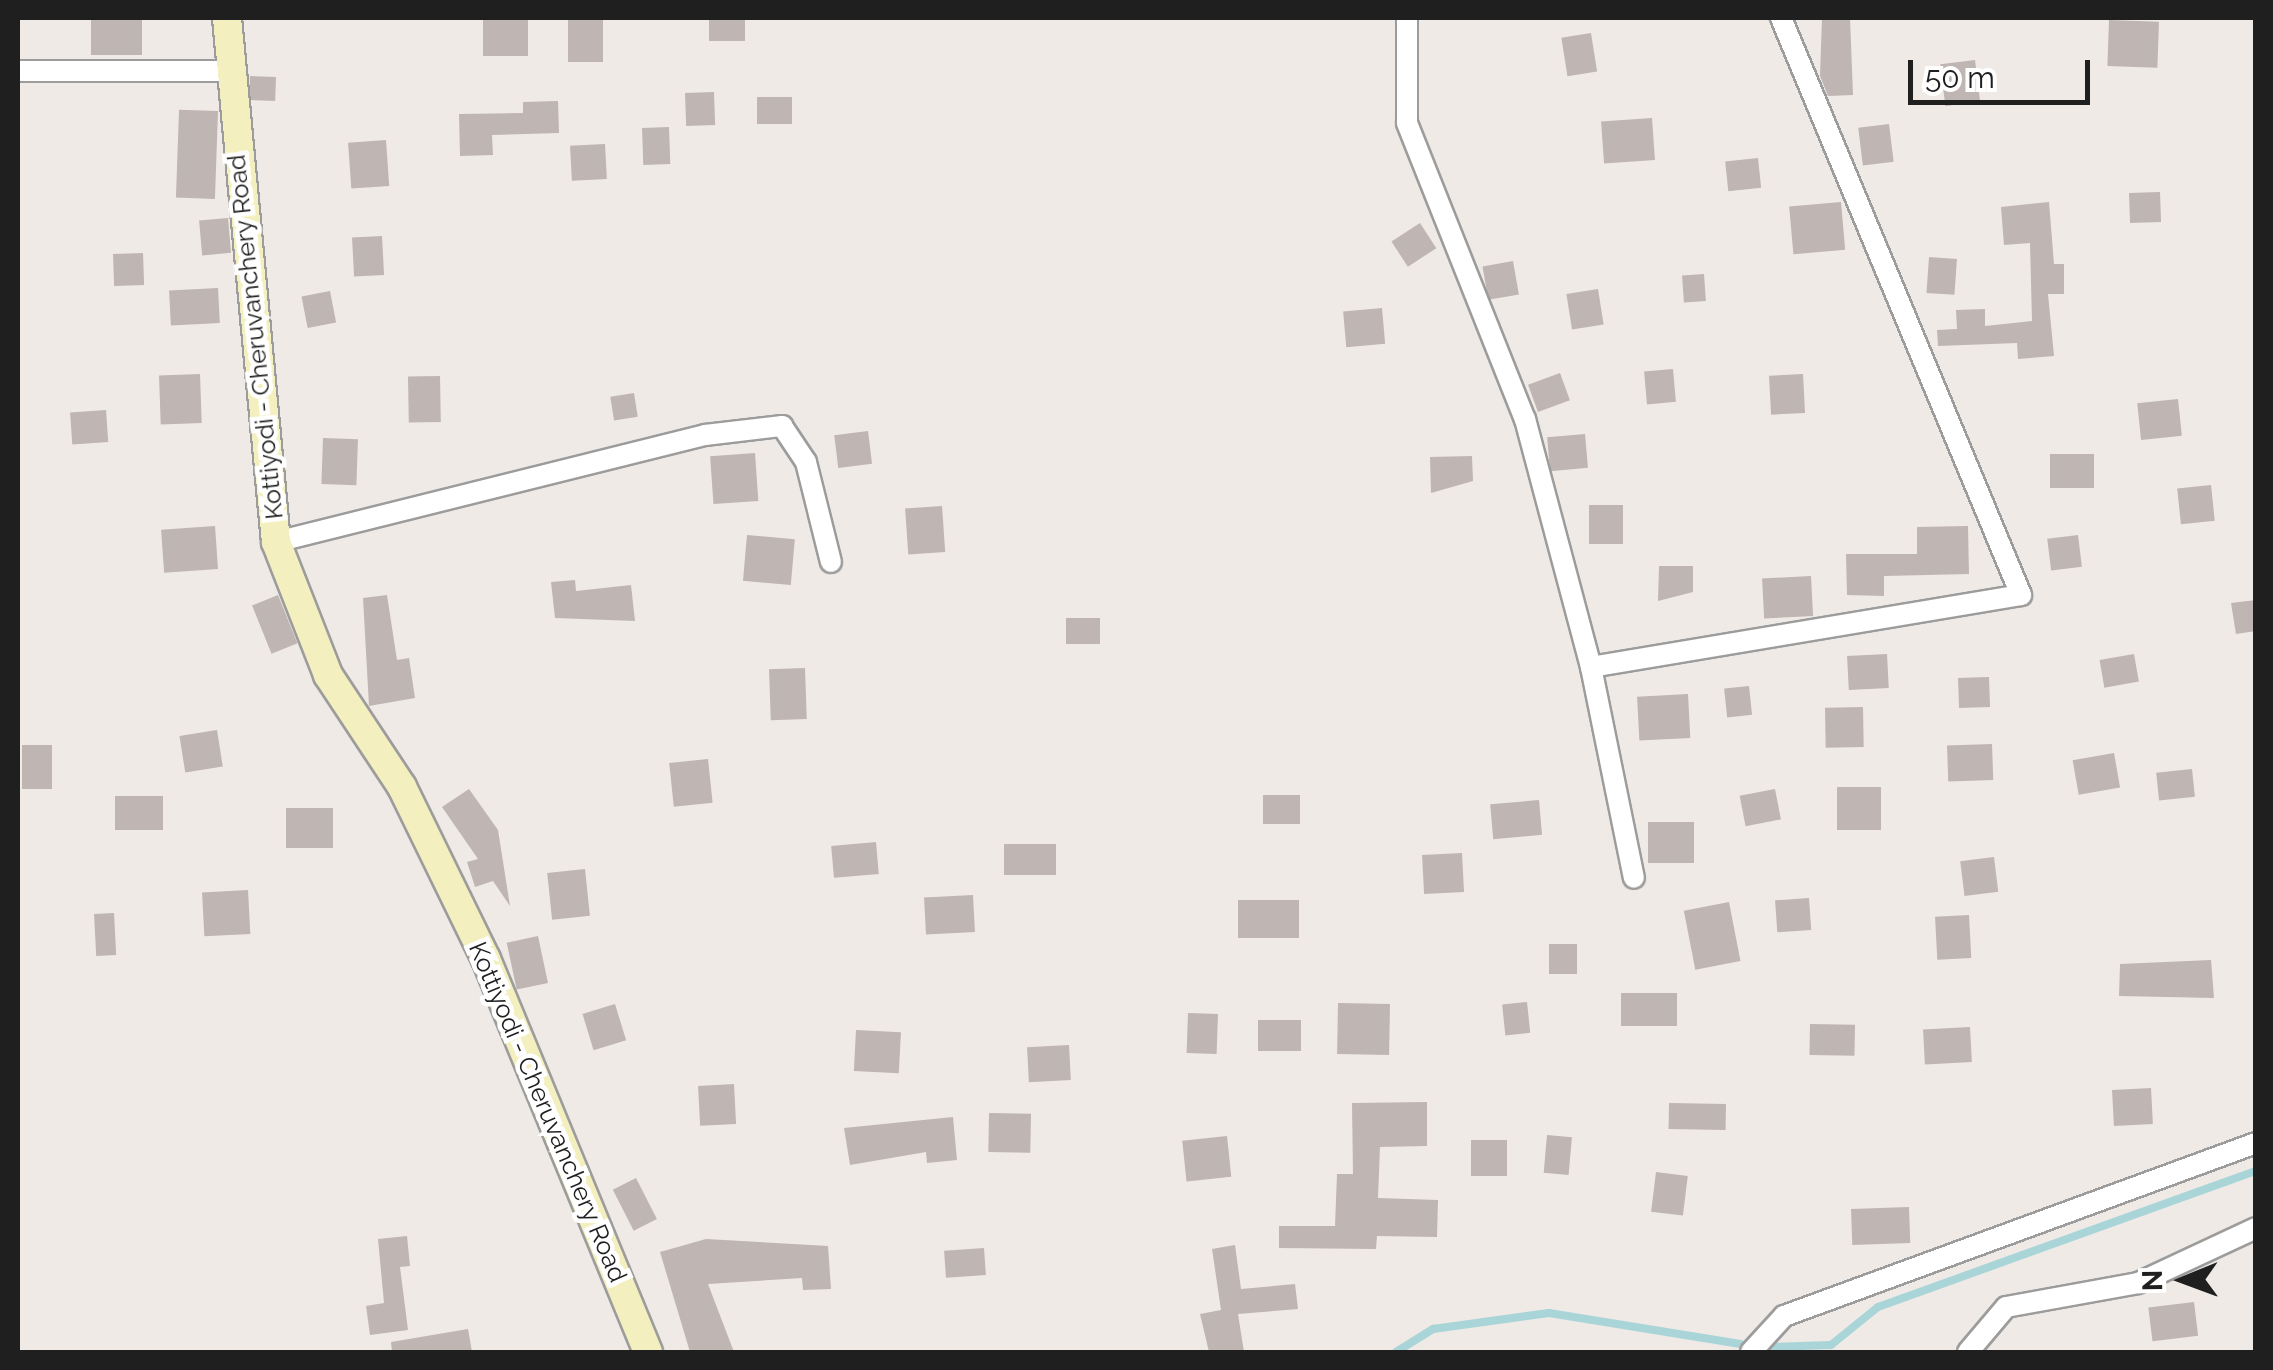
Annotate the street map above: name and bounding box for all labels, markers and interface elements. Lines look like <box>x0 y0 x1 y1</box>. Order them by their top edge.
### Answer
scale bar <box>1913 40 2096 102</box>
text: 50 m <box>1925 60 1995 95</box>
street label: Kottiyodi - Cheruvanchery Road <box>221 153 289 521</box>
street label: Kottiyodi - Cheruvanchery Road <box>462 937 634 1287</box>
north arrow <box>2133 1230 2233 1330</box>
text: N <box>2136 1270 2169 1292</box>

